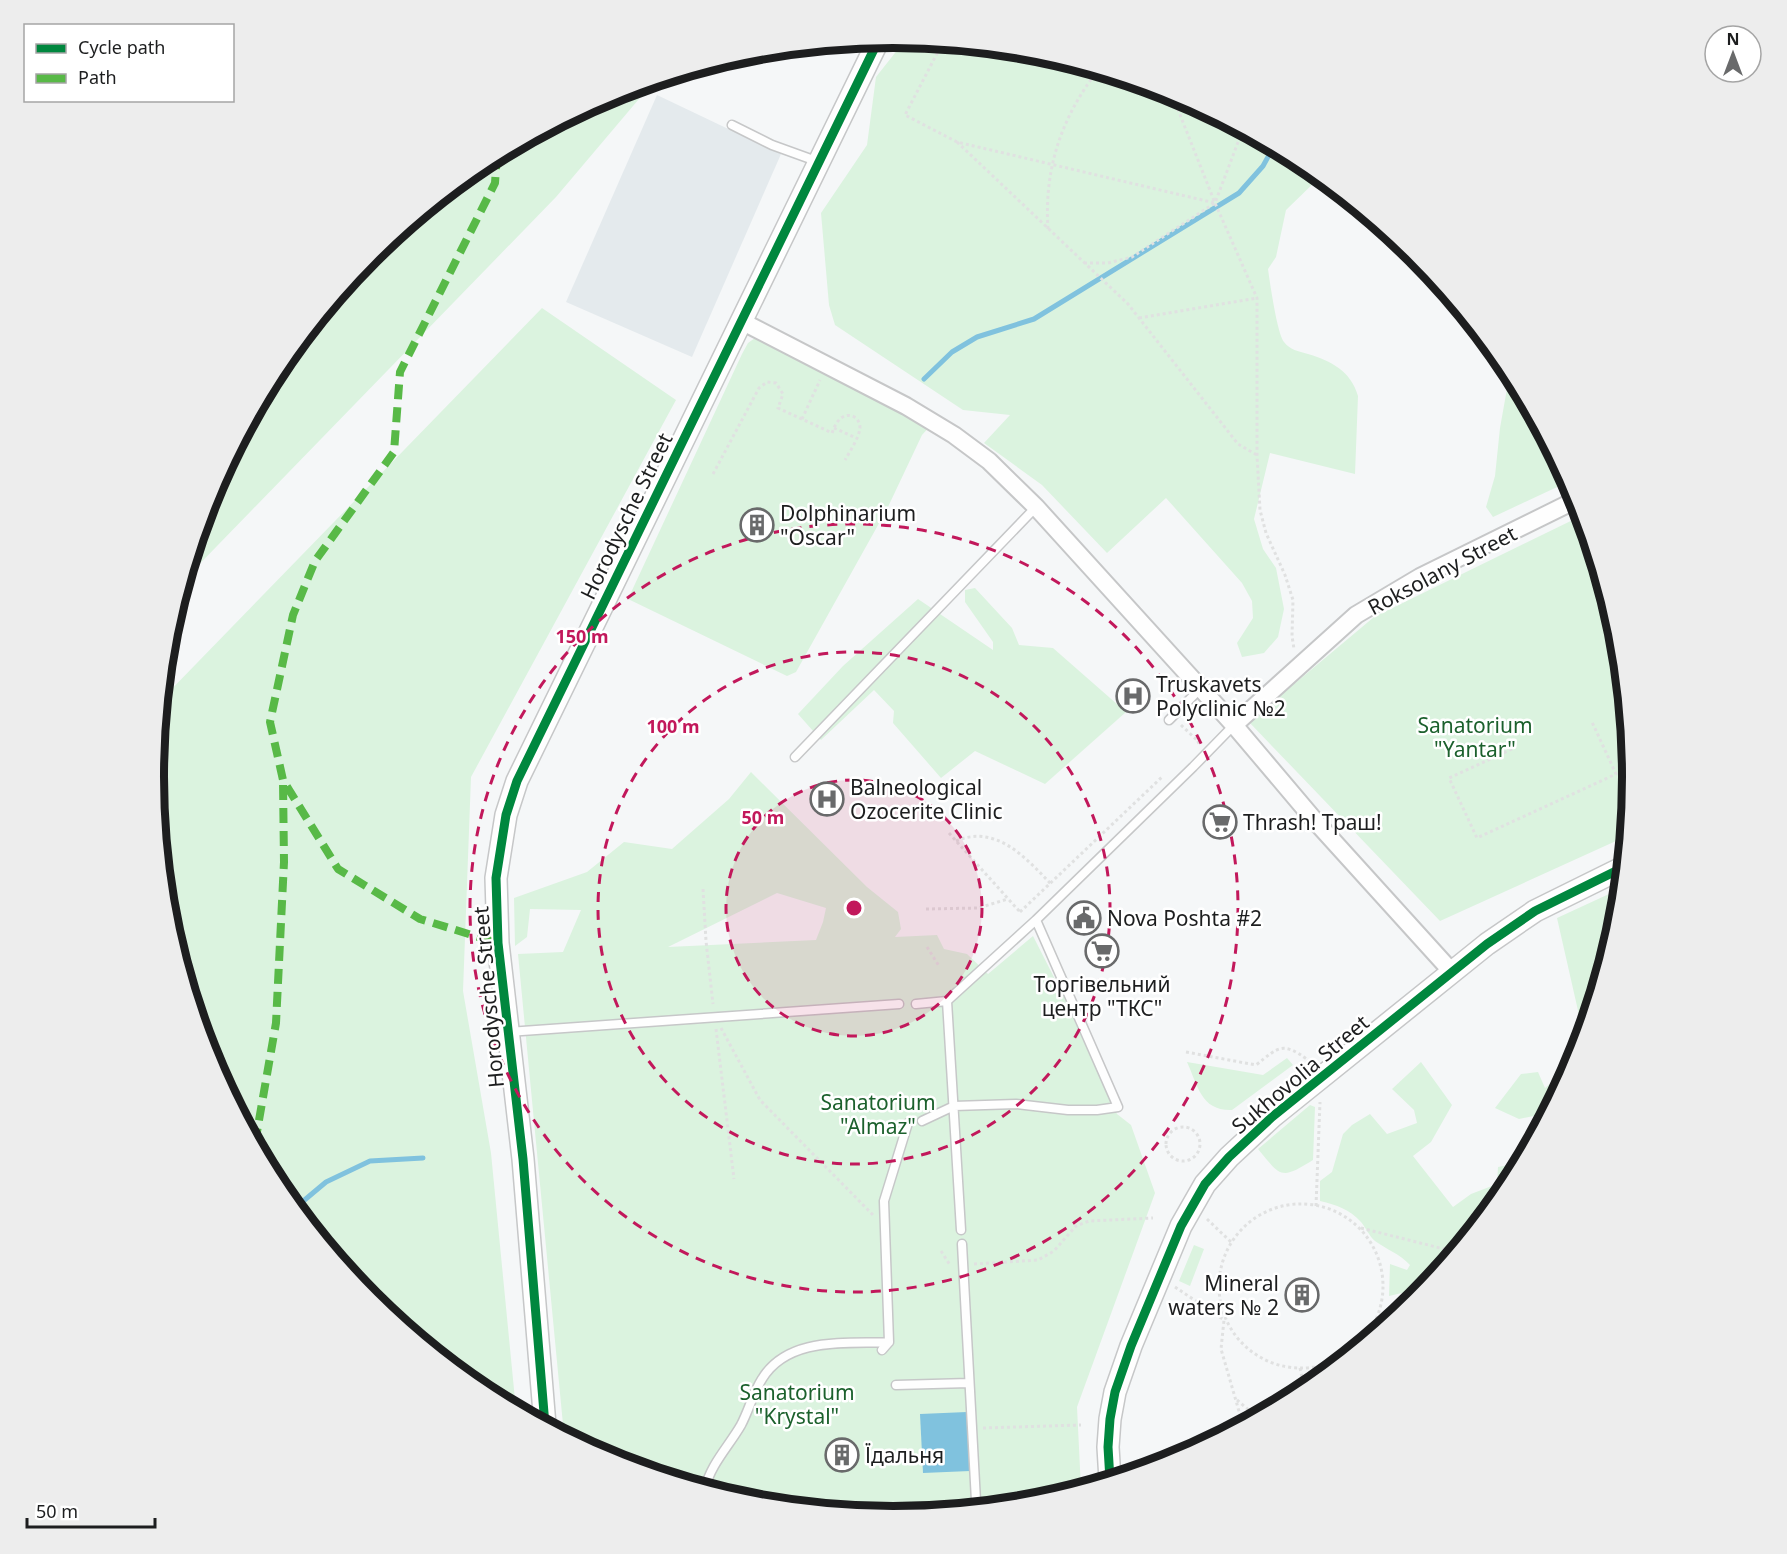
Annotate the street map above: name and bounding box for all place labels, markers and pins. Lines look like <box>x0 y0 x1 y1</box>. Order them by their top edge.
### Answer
place label: Dolphinarium "Oscar" <box>780 499 916 551</box>
building icon: Dolphinarium "Oscar" <box>739 507 775 543</box>
place label: Truskavets Polyclinic №2 <box>1156 670 1286 722</box>
hospital icon: Truskavets Polyclinic №2 <box>1115 678 1151 714</box>
place label: Balneological Ozocerite Clinic <box>850 773 1002 825</box>
hospital icon: Balneological Ozocerite Clinic <box>809 781 845 817</box>
supermarket icon: Thrash! Траш! <box>1202 804 1238 840</box>
place label: Thrash! Траш! <box>1243 808 1382 836</box>
centre of rings <box>844 898 864 918</box>
public building icon: Nova Poshta #2 <box>1066 900 1102 936</box>
place label: Nova Poshta #2 <box>1107 904 1262 932</box>
supermarket icon: Торгівельний центр "ТКС" <box>1084 933 1120 969</box>
place label: Торгівельний центр "ТКС" <box>1034 970 1170 1022</box>
place label: Mineral waters № 2 <box>1168 1269 1279 1321</box>
building icon: Mineral waters № 2 <box>1284 1277 1320 1313</box>
building icon: Їдальня <box>824 1437 860 1473</box>
place label: Їдальня <box>865 1441 944 1469</box>

